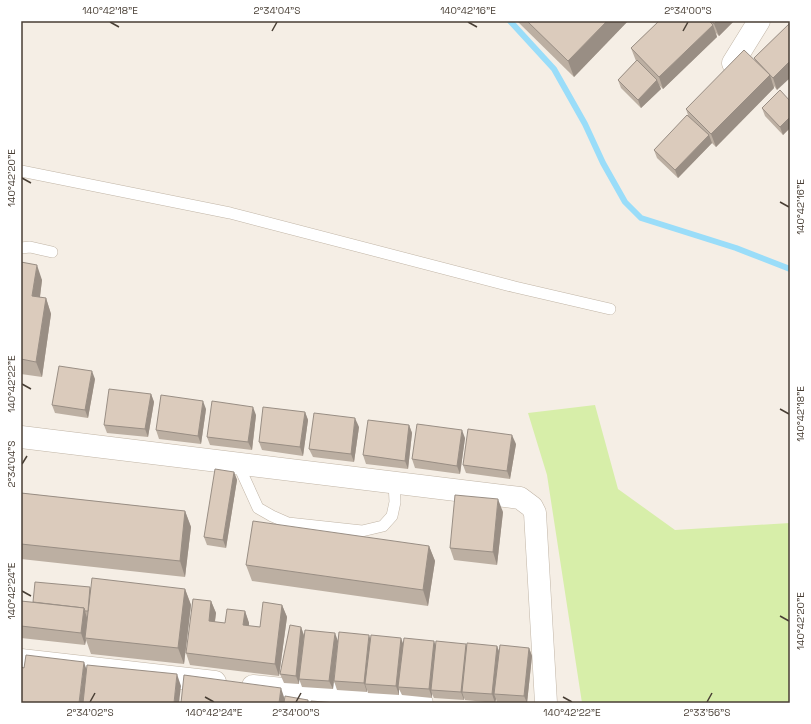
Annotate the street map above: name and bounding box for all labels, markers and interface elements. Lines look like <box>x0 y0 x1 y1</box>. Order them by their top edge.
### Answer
text: 140°42'18"E <box>82 4 138 17</box>
text: 2°34'04"S <box>254 4 300 17</box>
text: 140°42'16"E <box>440 4 496 17</box>
text: 2°34'00"S <box>664 4 712 17</box>
text: 140°42'20"E <box>5 149 18 207</box>
text: 140°42'16"E <box>794 179 807 235</box>
text: 140°42'22"E <box>5 355 18 413</box>
text: 140°42'18"E <box>794 386 807 442</box>
text: 2°34'04"S <box>5 441 18 487</box>
text: 140°42'24"E <box>5 562 18 619</box>
text: 140°42'20"E <box>794 592 807 650</box>
text: 2°34'02"S <box>66 706 114 719</box>
text: 140°42'24"E <box>186 706 243 719</box>
text: 2°34'00"S <box>272 706 320 719</box>
text: 140°42'22"E <box>543 706 601 719</box>
text: 2°33'56"S <box>684 706 730 719</box>

